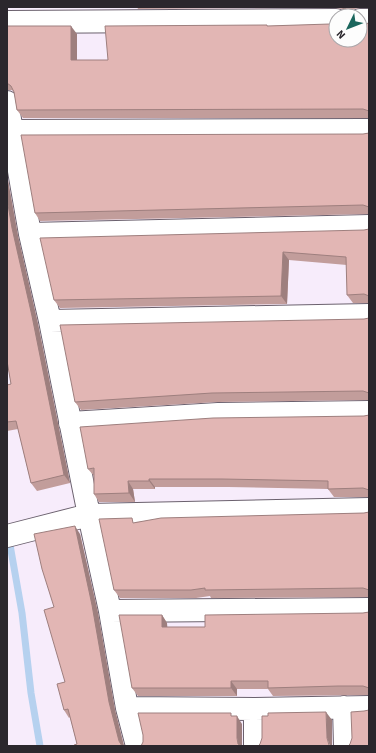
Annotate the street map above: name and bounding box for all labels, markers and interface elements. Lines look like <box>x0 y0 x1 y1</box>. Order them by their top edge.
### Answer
north arrow <box>328 8 368 48</box>
text: N <box>333 27 349 42</box>

